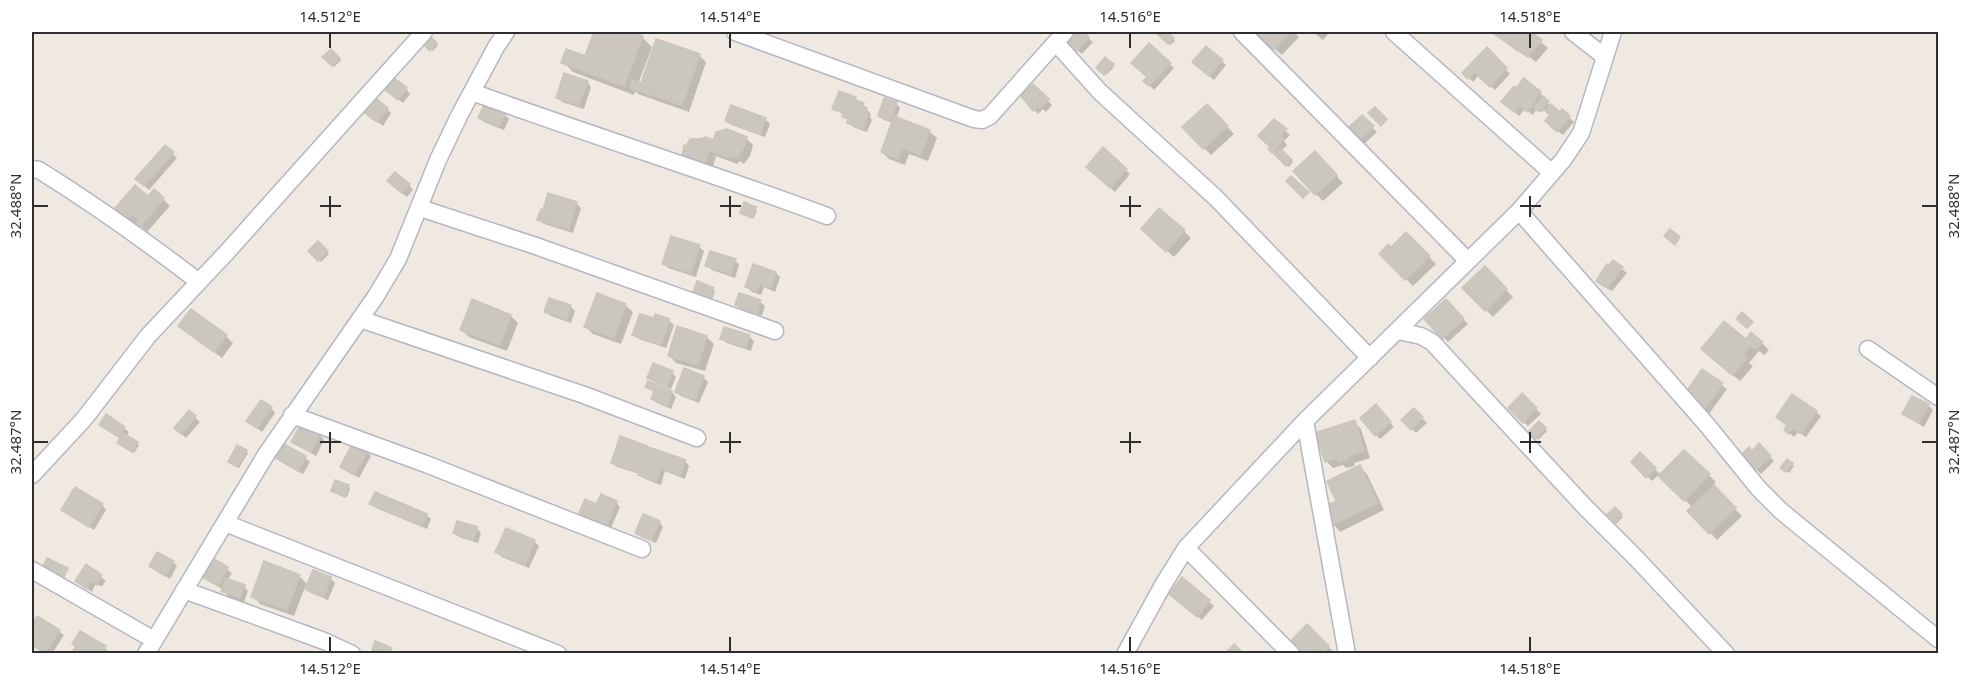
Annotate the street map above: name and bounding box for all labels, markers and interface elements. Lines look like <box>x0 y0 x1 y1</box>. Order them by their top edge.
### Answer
text: 14.512°E <box>299 6 361 26</box>
text: 14.514°E <box>699 6 761 26</box>
text: 14.516°E <box>1099 6 1161 26</box>
text: 14.518°E <box>1499 6 1561 26</box>
text: 32.488°N <box>5 174 25 238</box>
text: 32.488°N <box>1943 174 1963 238</box>
text: 32.487°N <box>5 410 25 474</box>
text: 32.487°N <box>1943 410 1963 474</box>
text: 14.512°E <box>299 658 361 678</box>
text: 14.514°E <box>699 658 761 678</box>
text: 14.516°E <box>1099 658 1161 678</box>
text: 14.518°E <box>1499 658 1561 678</box>

